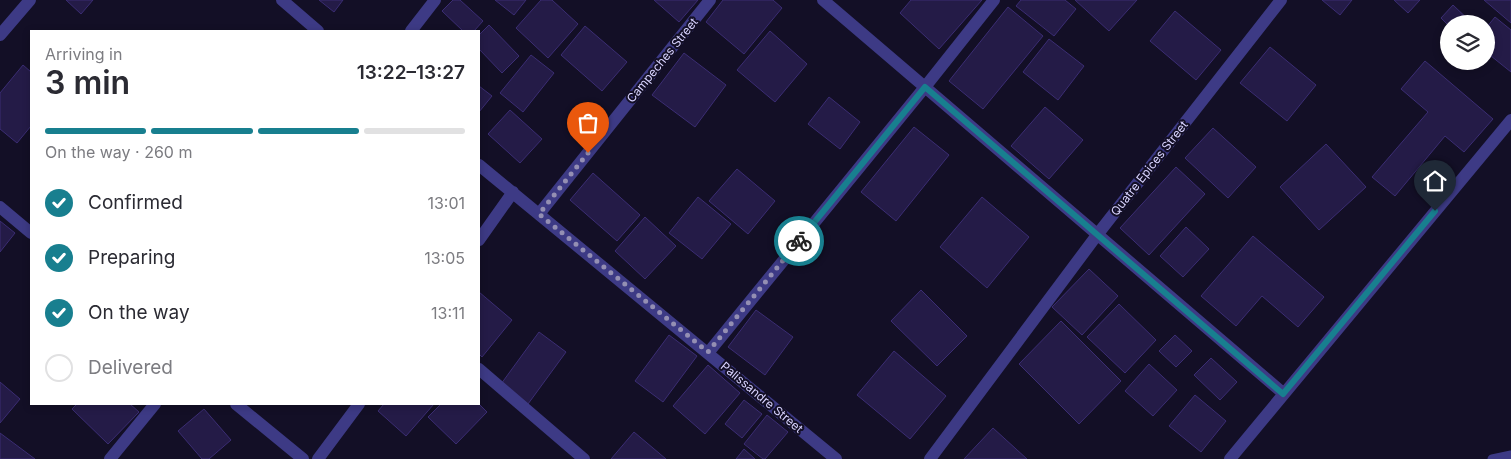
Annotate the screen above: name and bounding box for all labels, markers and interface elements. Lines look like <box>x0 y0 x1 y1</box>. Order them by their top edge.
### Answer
street label: Campeches Street <box>623 14 701 105</box>
map controls <box>1440 15 1495 70</box>
button: layers <box>1440 15 1495 70</box>
text: Arriving in <box>45 44 122 64</box>
text: 13:22–13:27 <box>357 61 465 84</box>
text: 3 min <box>45 63 130 102</box>
pin <box>567 102 609 153</box>
icon: bag <box>574 109 602 137</box>
street label: Quatre Epices Street <box>1107 117 1191 219</box>
text: On the way · 260 m <box>45 142 192 162</box>
pin <box>1414 160 1456 211</box>
icon: home <box>1421 167 1449 195</box>
icon: check <box>45 189 73 217</box>
text: Confirmed <box>88 191 183 214</box>
text: 13:01 <box>427 193 465 213</box>
courier <box>774 216 824 266</box>
icon: bike <box>785 227 813 255</box>
icon: check <box>45 244 73 272</box>
text: Preparing <box>88 246 175 269</box>
text: 13:05 <box>424 248 465 268</box>
icon: check <box>45 299 73 327</box>
text: On the way <box>88 301 190 324</box>
text: 13:11 <box>431 303 465 323</box>
text: Delivered <box>88 356 173 379</box>
street label: Palissandre Street <box>718 358 806 436</box>

